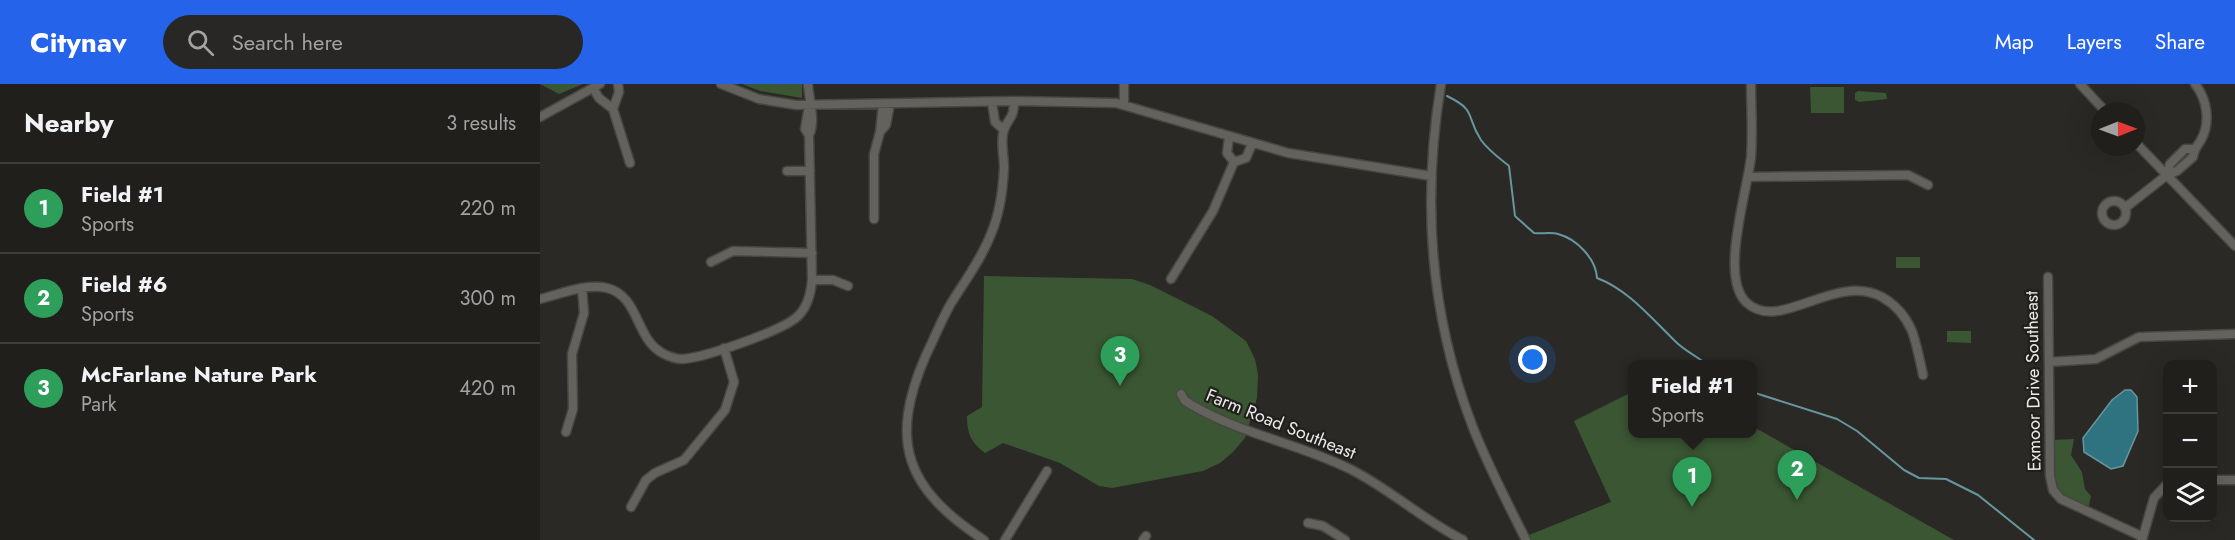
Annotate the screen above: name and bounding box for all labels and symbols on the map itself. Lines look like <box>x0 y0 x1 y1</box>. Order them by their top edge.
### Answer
north arrow <box>2091 102 2145 156</box>
street label: Exmoor Drive Southeast <box>2018 290 2048 471</box>
pin: 3 <box>1100 336 1140 386</box>
your location <box>1518 345 1547 374</box>
street label: Farm Road Southeast <box>1202 382 1360 466</box>
pin: 2 <box>1778 450 1816 500</box>
pin: 1 <box>1672 458 1712 507</box>

